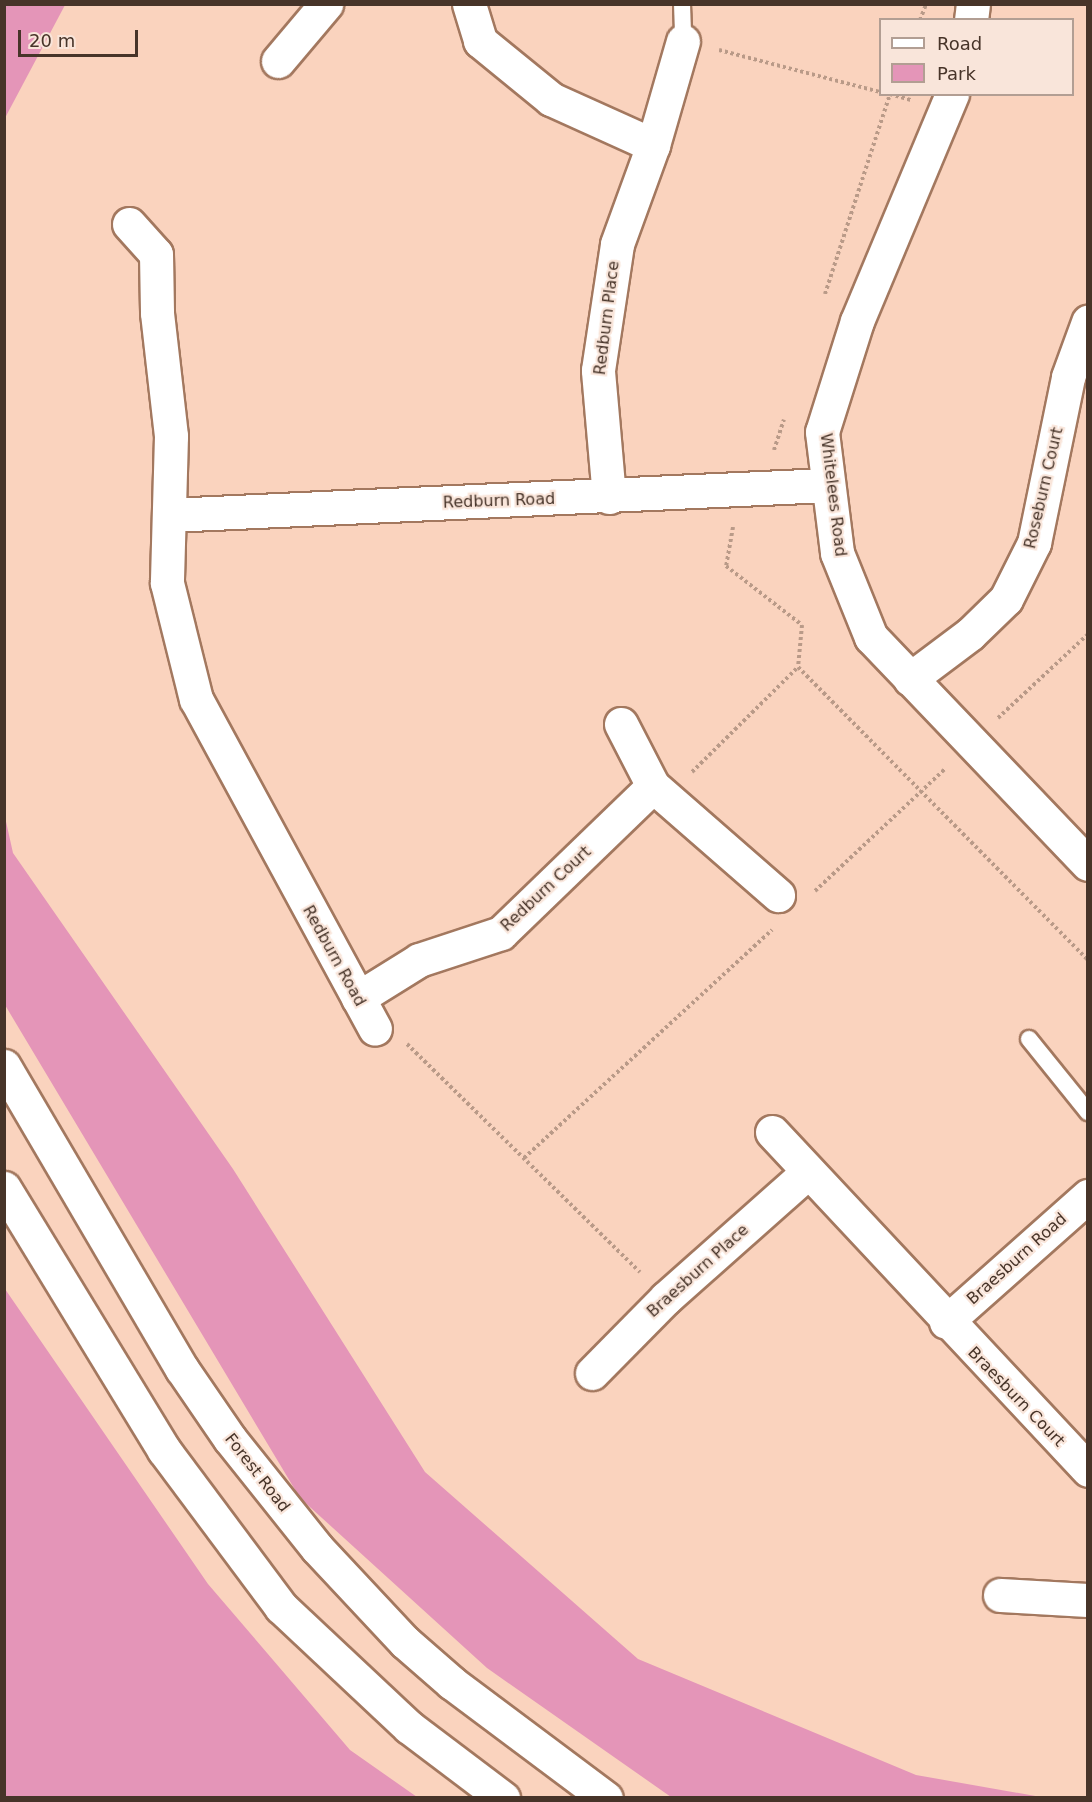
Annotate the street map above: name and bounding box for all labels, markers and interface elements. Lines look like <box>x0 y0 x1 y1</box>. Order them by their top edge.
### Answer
scale bar <box>21 18 141 56</box>
legend <box>879 18 1074 96</box>
text: 20 m <box>29 30 75 51</box>
text: Road <box>937 33 982 54</box>
text: Park <box>937 63 976 84</box>
street label: Redburn Place <box>590 260 624 376</box>
street label: Roseburn Court <box>1021 425 1067 551</box>
street label: Whitelees Road <box>816 432 850 558</box>
street label: Redburn Road <box>443 489 555 513</box>
street label: Redburn Court <box>497 842 595 936</box>
street label: Redburn Road <box>298 902 370 1010</box>
street label: Braesburn Road <box>963 1209 1071 1309</box>
street label: Braesburn Place <box>643 1220 753 1322</box>
street label: Braesburn Court <box>963 1343 1069 1451</box>
street label: Forest Road <box>220 1430 294 1516</box>

